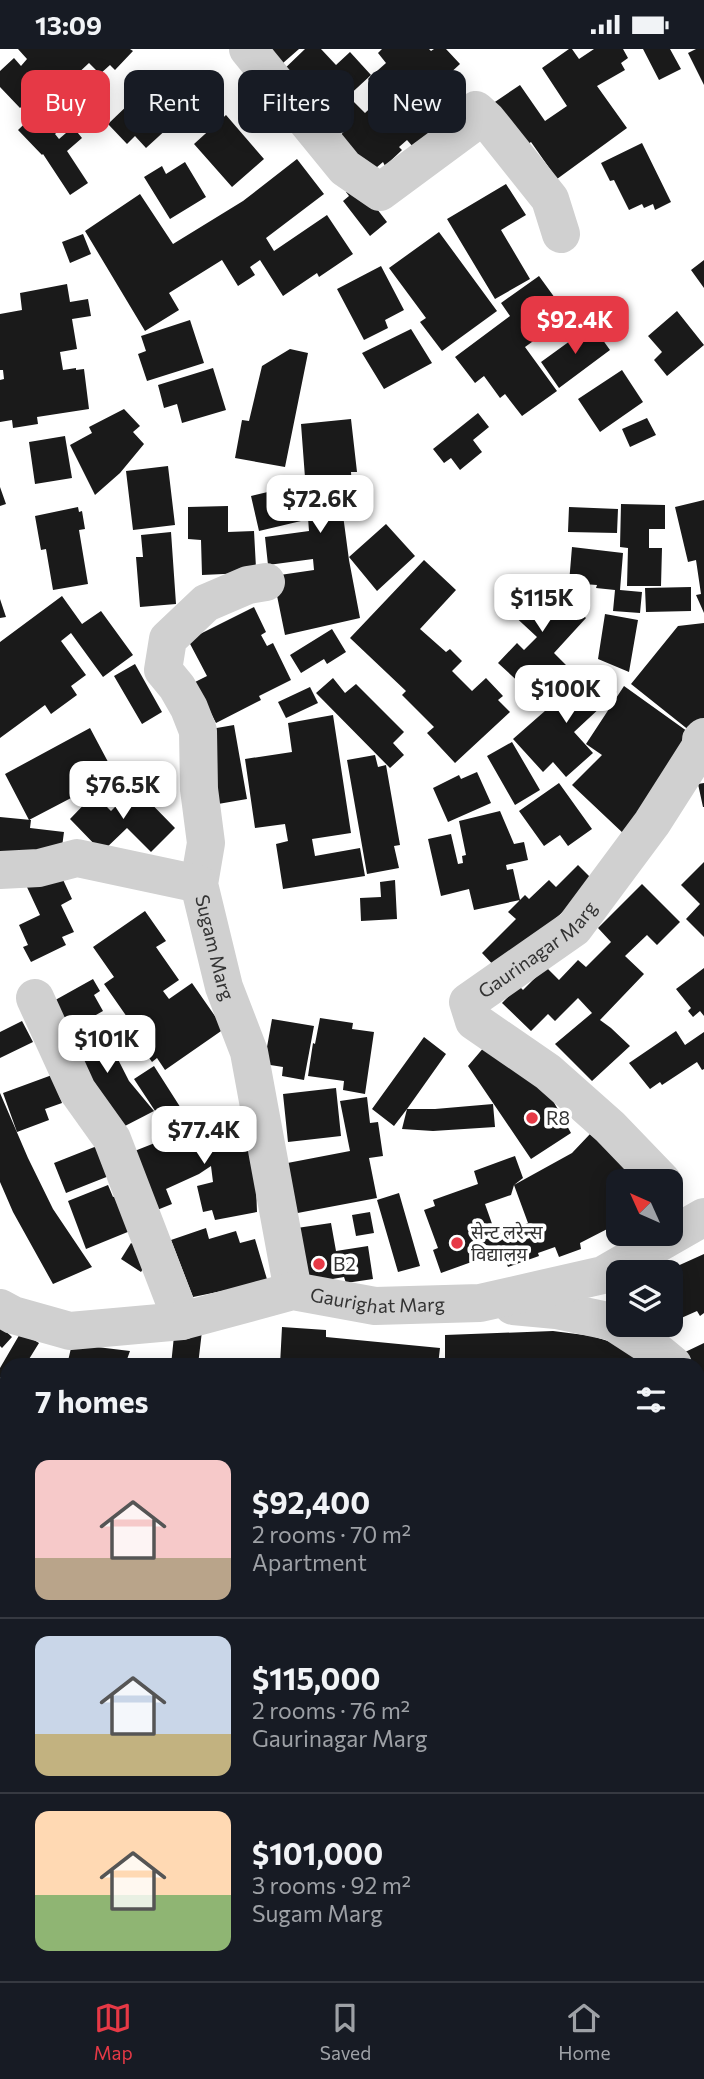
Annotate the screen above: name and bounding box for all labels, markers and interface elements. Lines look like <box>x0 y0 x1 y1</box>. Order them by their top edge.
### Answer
text: 13:09 <box>35 9 102 40</box>
chip: Buy <box>21 70 110 133</box>
chip: Rent <box>124 70 224 133</box>
chip: Filters <box>238 70 354 133</box>
chip: New <box>368 70 466 133</box>
pin: $92.4K <box>518 296 632 356</box>
text: $92.4K <box>537 305 613 333</box>
pin: $72.6K <box>263 475 377 535</box>
text: $72.6K <box>283 484 357 512</box>
pin: $115K <box>493 575 591 634</box>
text: $115K <box>510 583 574 611</box>
pin: $100K <box>517 665 615 725</box>
text: $100K <box>531 674 601 702</box>
pin: $76.5K <box>66 761 180 821</box>
text: $76.5K <box>85 770 161 798</box>
street label: Sugam Marg <box>191 892 240 1003</box>
street label: Gaurinagar Marg <box>473 896 601 1003</box>
pin: $101K <box>58 1016 156 1075</box>
text: $101K <box>74 1024 140 1052</box>
place label: R8 <box>546 1106 570 1129</box>
pin: $77.4K <box>147 1107 261 1166</box>
marker: R8 <box>524 1110 540 1126</box>
text: $77.4K <box>168 1115 240 1143</box>
north arrow <box>606 1169 682 1246</box>
map controls <box>606 1169 683 1337</box>
place label: सेन्ट लरेन्स विद्यालय <box>471 1220 544 1265</box>
marker: सेन्ट लरेन्स विद्यालय <box>449 1235 465 1251</box>
place label: B2 <box>333 1252 356 1275</box>
marker: B2 <box>311 1256 327 1272</box>
button: layers <box>606 1260 683 1337</box>
street label: Gaurighat Marg <box>309 1282 445 1317</box>
icon: filters <box>632 1381 670 1419</box>
text: 7 homes <box>35 1382 148 1419</box>
text: $92,400 <box>252 1483 370 1520</box>
icon: home <box>91 1488 175 1572</box>
text: 2 rooms · 70 m² <box>252 1520 411 1548</box>
text: Apartment <box>252 1548 367 1576</box>
text: $115,000 <box>252 1659 380 1696</box>
icon: home <box>91 1664 175 1748</box>
text: 2 rooms · 76 m² <box>252 1696 410 1724</box>
text: Gaurinagar Marg <box>252 1724 427 1752</box>
text: $101,000 <box>252 1834 383 1871</box>
icon: home <box>91 1839 175 1923</box>
text: 3 rooms · 92 m² <box>252 1871 411 1899</box>
text: Sugam Marg <box>252 1899 383 1927</box>
tab: Map <box>94 1999 133 2064</box>
tab: Saved <box>320 1999 371 2064</box>
tab: Home <box>558 1999 610 2064</box>

